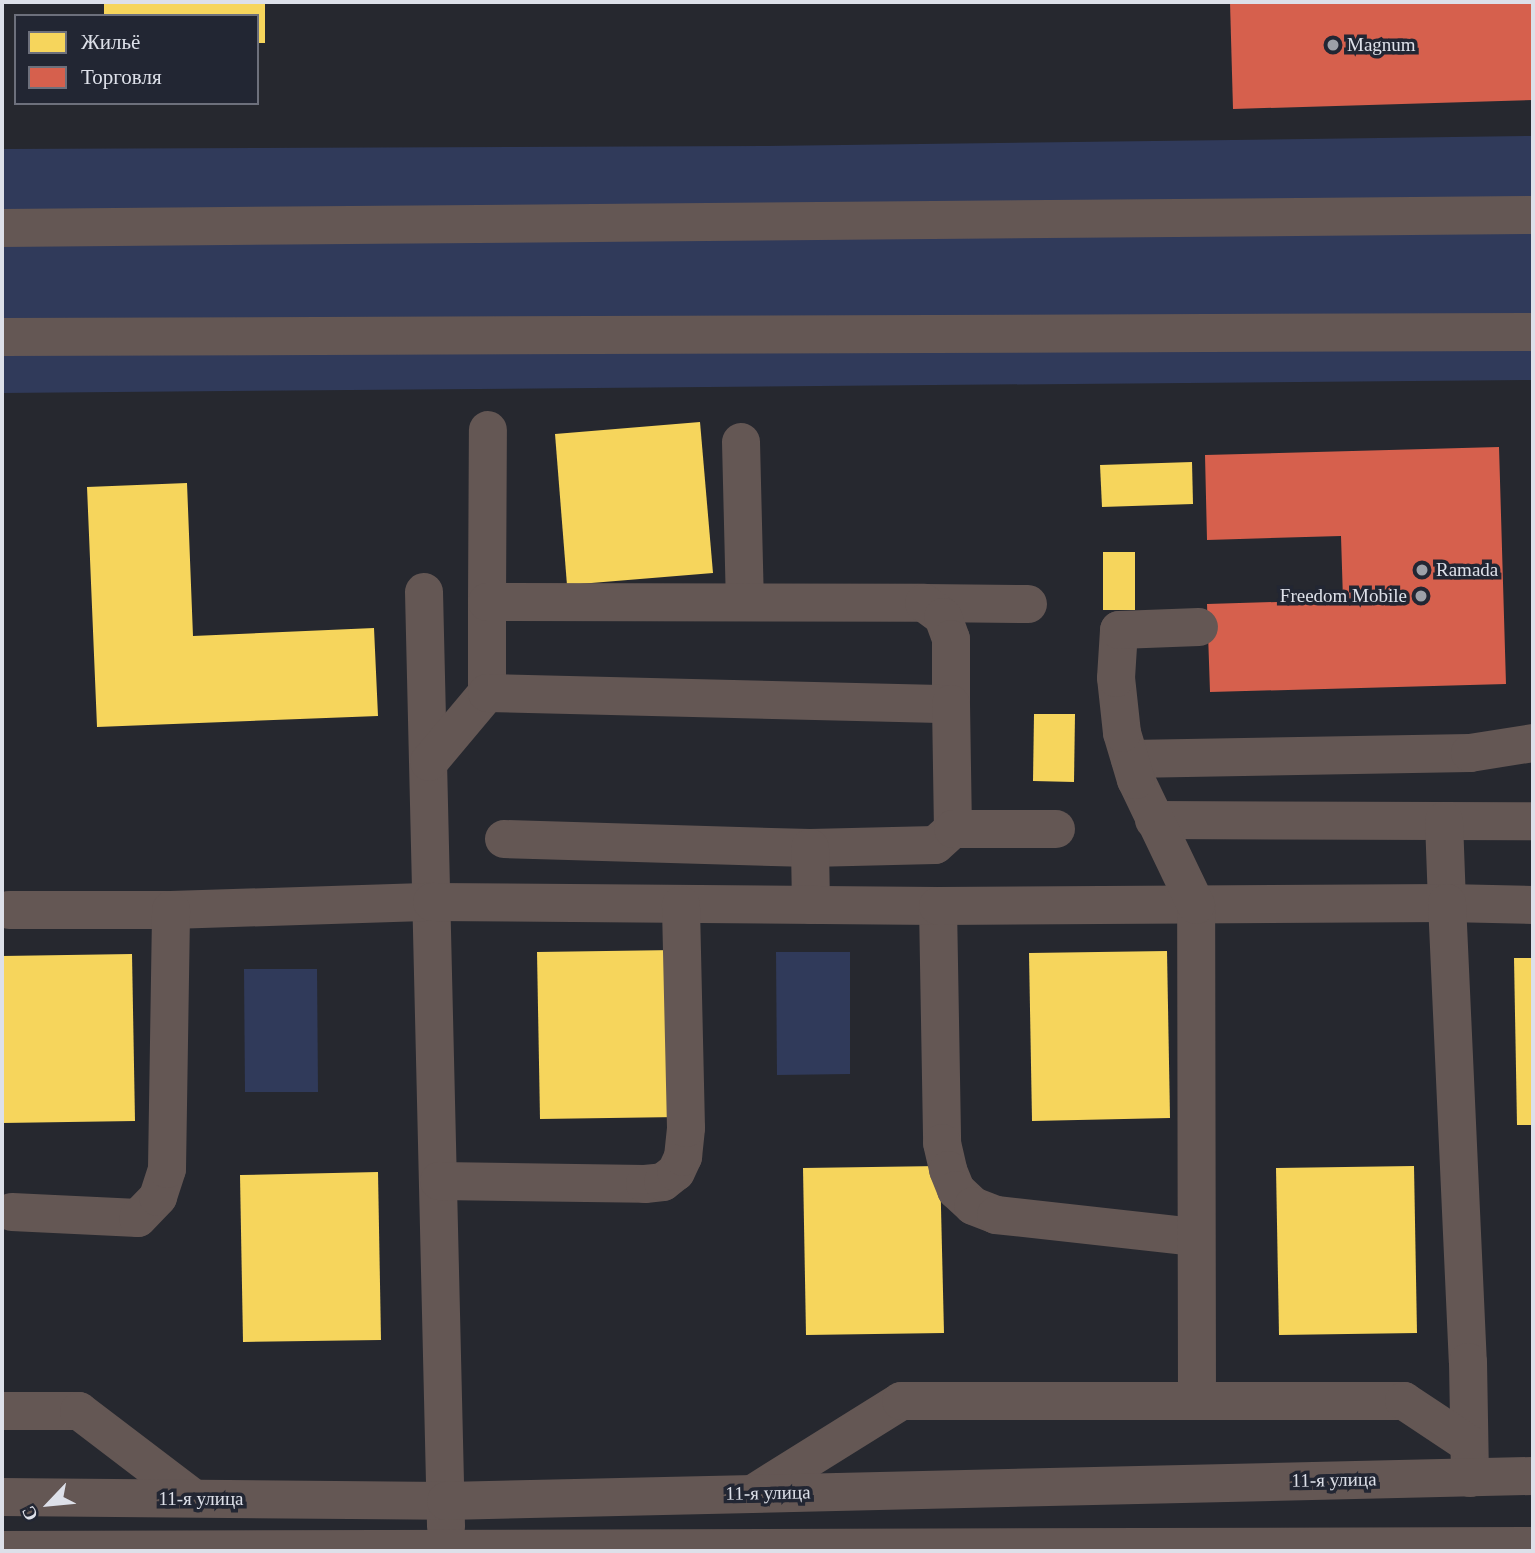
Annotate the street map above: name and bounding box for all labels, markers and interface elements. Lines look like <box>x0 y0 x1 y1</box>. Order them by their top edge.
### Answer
legend <box>14 14 259 105</box>
text: Жильё <box>81 30 140 54</box>
place label: Magnum <box>1347 34 1416 56</box>
marker: Magnum <box>1325 37 1341 53</box>
text: Торговля <box>81 65 162 89</box>
place label: Ramada <box>1436 559 1498 581</box>
marker: Ramada <box>1414 562 1430 578</box>
place label: Freedom Mobile <box>1280 585 1407 607</box>
marker: Freedom Mobile <box>1413 588 1429 604</box>
street label: 11-я улица <box>1291 1468 1377 1492</box>
north arrow <box>14 1469 84 1539</box>
street label: 11-я улица <box>725 1481 811 1505</box>
street label: 11-я улица <box>158 1488 244 1510</box>
text: С <box>17 1503 42 1524</box>

